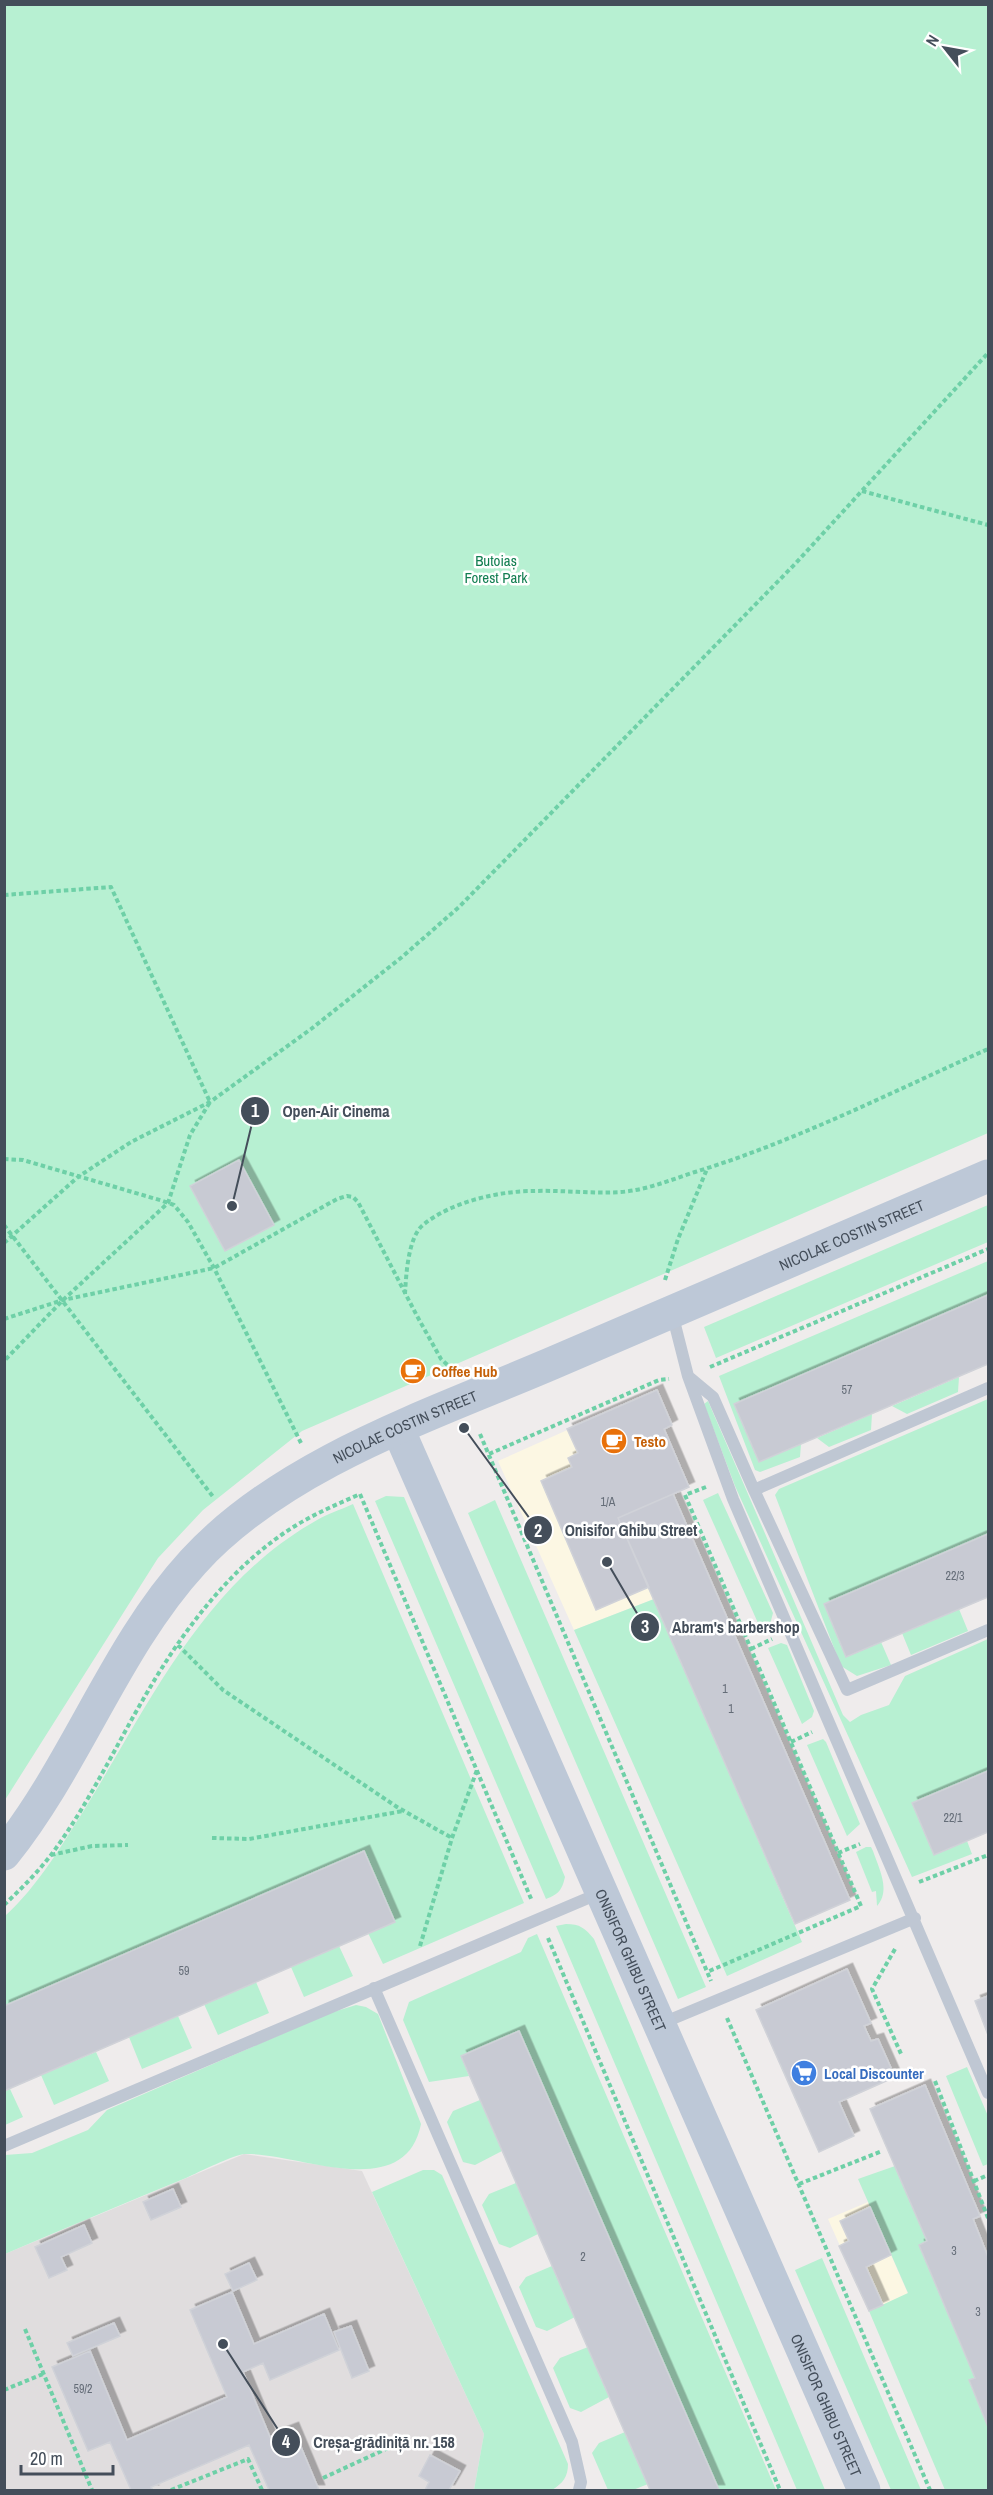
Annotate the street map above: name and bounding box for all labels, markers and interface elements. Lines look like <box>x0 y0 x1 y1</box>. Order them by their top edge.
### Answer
north arrow <box>915 18 975 78</box>
text: N <box>920 31 944 50</box>
park label: Butoiaș Forest Park <box>465 550 528 588</box>
callout: Open-Air Cinema <box>240 1094 401 1128</box>
text: 1 <box>251 1098 260 1123</box>
text: Open-Air Cinema <box>282 1100 390 1122</box>
street label: NICOLAE COSTIN STREET <box>776 1194 928 1275</box>
cafe icon: Coffee Hub <box>398 1356 428 1386</box>
place label: Coffee Hub <box>432 1361 498 1382</box>
house number: 57 <box>842 1382 853 1398</box>
street label: NICOLAE COSTIN STREET <box>329 1385 481 1468</box>
cafe icon: Testo <box>599 1426 629 1456</box>
place label: Testo <box>634 1431 666 1452</box>
house number: 1/A <box>601 1494 616 1510</box>
callout: Onisifor Ghibu Street <box>523 1513 709 1547</box>
text: 2 <box>534 1518 542 1543</box>
text: Onisifor Ghibu Street <box>565 1519 698 1541</box>
house number: 22/3 <box>945 1568 965 1584</box>
callout: Abram's barbershop <box>630 1610 812 1644</box>
text: 3 <box>641 1614 649 1639</box>
text: Abram's barbershop <box>672 1616 800 1638</box>
house number: 1 <box>722 1681 728 1697</box>
house number: 1 <box>728 1701 734 1717</box>
house number: 22/1 <box>943 1810 963 1826</box>
street label: ONISIFOR GHIBU STREET <box>591 1885 672 2035</box>
house number: 59 <box>179 1963 189 1979</box>
supermarket icon: Local Discounter <box>789 2058 819 2088</box>
place label: Local Discounter <box>824 2063 924 2084</box>
house number: 3 <box>951 2243 957 2259</box>
house number: 2 <box>580 2249 586 2265</box>
house number: 3 <box>975 2304 981 2320</box>
street label: ONISIFOR GHIBU STREET <box>786 2330 867 2480</box>
house number: 59/2 <box>73 2381 93 2397</box>
callout: Creșa-grădiniță nr. 158 <box>271 2425 466 2459</box>
text: 4 <box>282 2429 291 2454</box>
text: Creșa-grădiniță nr. 158 <box>313 2431 455 2453</box>
scale bar <box>21 2438 112 2476</box>
text: 20 m <box>30 2446 63 2471</box>

